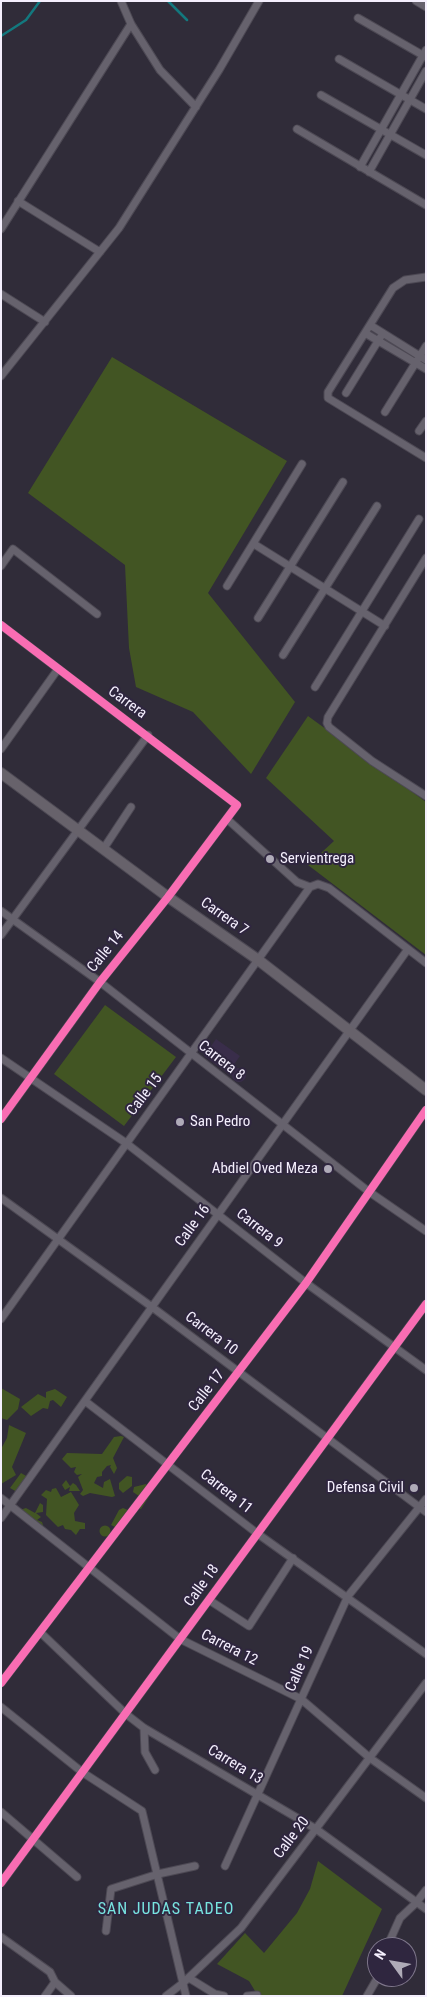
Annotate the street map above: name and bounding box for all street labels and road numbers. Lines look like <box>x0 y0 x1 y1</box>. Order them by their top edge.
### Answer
street label: Carrera <box>104 683 150 723</box>
street label: Carrera 7 <box>197 894 251 940</box>
street label: Calle 14 <box>84 928 128 976</box>
street label: Carrera 8 <box>194 1037 248 1085</box>
street label: Calle 15 <box>123 1070 167 1120</box>
street label: Calle 16 <box>172 1201 214 1251</box>
street label: Carrera 9 <box>232 1205 286 1253</box>
street label: Carrera 10 <box>181 1308 241 1360</box>
street label: Calle 17 <box>185 1367 229 1415</box>
street label: Carrera 11 <box>196 1466 256 1518</box>
street label: Calle 18 <box>181 1561 223 1611</box>
street label: Carrera 12 <box>198 1626 260 1670</box>
street label: Calle 19 <box>282 1643 318 1695</box>
street label: Carrera 13 <box>204 1741 266 1789</box>
street label: Calle 20 <box>270 1813 314 1863</box>

